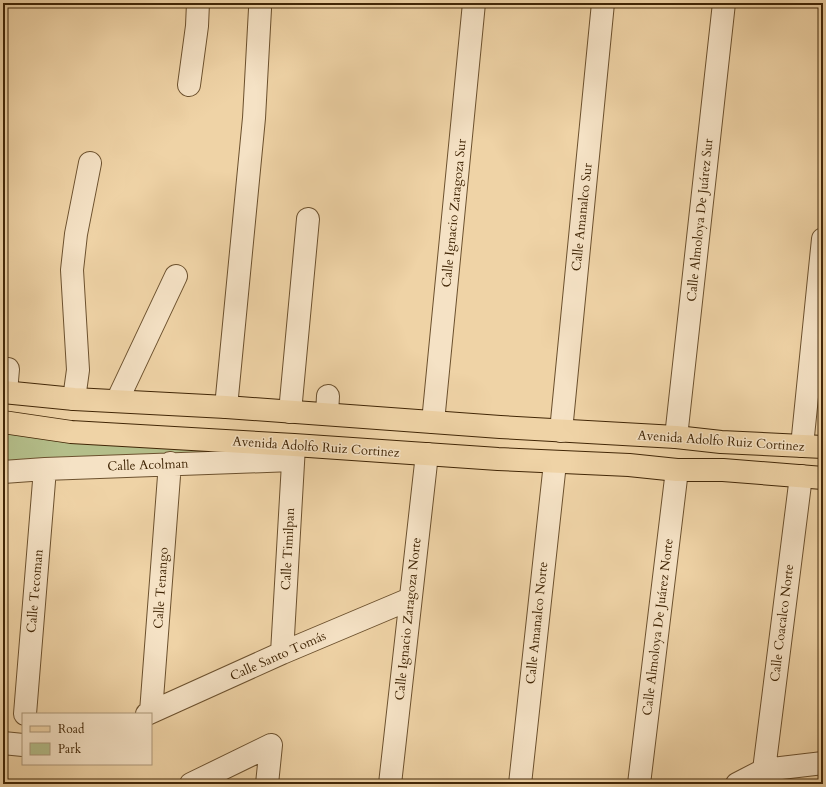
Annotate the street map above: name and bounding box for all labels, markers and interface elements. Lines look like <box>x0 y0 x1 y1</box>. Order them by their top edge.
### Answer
street label: Calle Almoloya De Juárez Sur <box>682 137 718 302</box>
street label: Calle Ignacio Zaragoza Sur <box>437 138 471 288</box>
street label: Calle Amanalco Sur <box>567 162 597 272</box>
street label: Avenida Adolfo Ruiz Cortinez <box>637 426 805 456</box>
street label: Avenida Adolfo Ruiz Cortinez <box>232 432 400 462</box>
street label: Calle Acolman <box>107 455 189 475</box>
street label: Calle Timilpan <box>277 507 299 591</box>
street label: Calle Ignacio Zaragoza Norte <box>390 537 426 701</box>
street label: Calle Almoloya De Juárez Norte <box>638 537 678 717</box>
street label: Calle Tenango <box>149 547 173 629</box>
street label: Calle Tecoman <box>22 548 48 634</box>
street label: Calle Amanalco Norte <box>522 561 552 685</box>
street label: Calle Coacalco Norte <box>766 563 798 683</box>
street label: Calle Santo Tomás <box>227 627 329 685</box>
legend <box>22 713 152 765</box>
text: Road <box>58 721 85 737</box>
text: Park <box>58 741 82 757</box>

